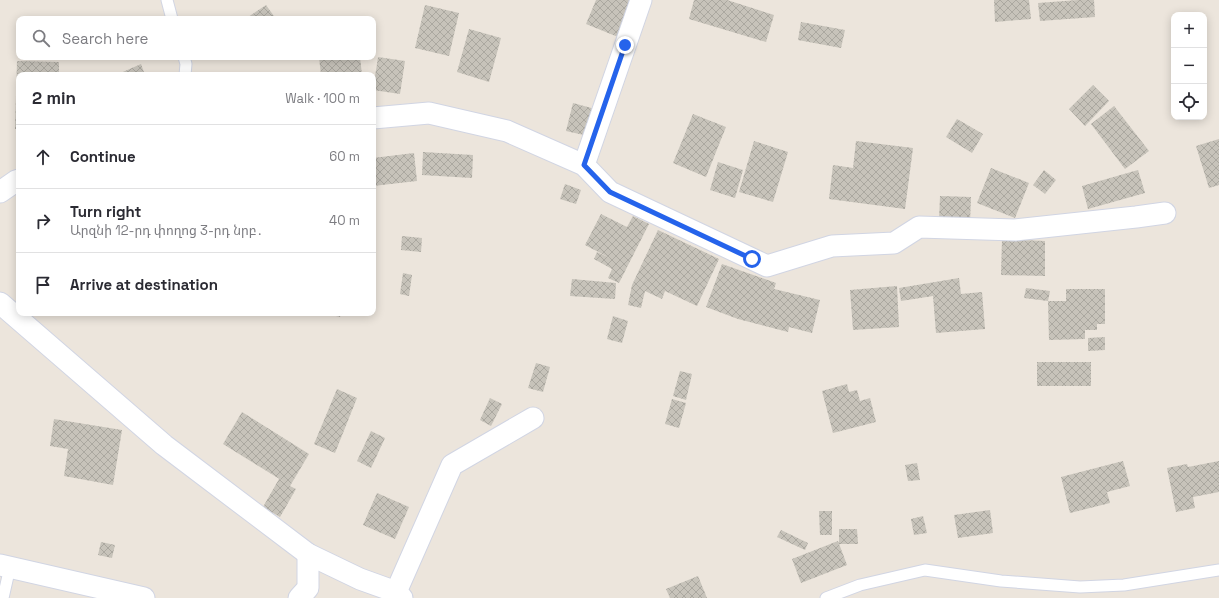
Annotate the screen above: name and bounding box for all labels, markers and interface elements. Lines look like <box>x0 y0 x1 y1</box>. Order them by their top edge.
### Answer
map controls <box>1171 12 1207 120</box>
button: + <box>1171 12 1207 48</box>
search box <box>16 16 376 60</box>
icon: search <box>30 27 52 49</box>
text: Search here <box>62 29 148 48</box>
route end <box>616 36 634 54</box>
button: − <box>1171 48 1207 84</box>
button: locate <box>1171 84 1207 120</box>
text: 2 min <box>32 87 76 109</box>
text: Walk · 100 m <box>285 90 360 107</box>
icon: ahead <box>32 146 54 168</box>
text: Continue <box>70 147 136 166</box>
text: 60 m <box>329 148 360 165</box>
text: Turn right <box>70 202 141 221</box>
icon: right <box>32 210 54 232</box>
text: 40 m <box>329 212 360 229</box>
text: Արզնի 12-րդ փողոց 3-րդ նրբ․ <box>70 222 263 239</box>
route start <box>743 250 761 268</box>
icon: arrive <box>32 274 54 296</box>
text: Arrive at destination <box>70 275 218 294</box>

